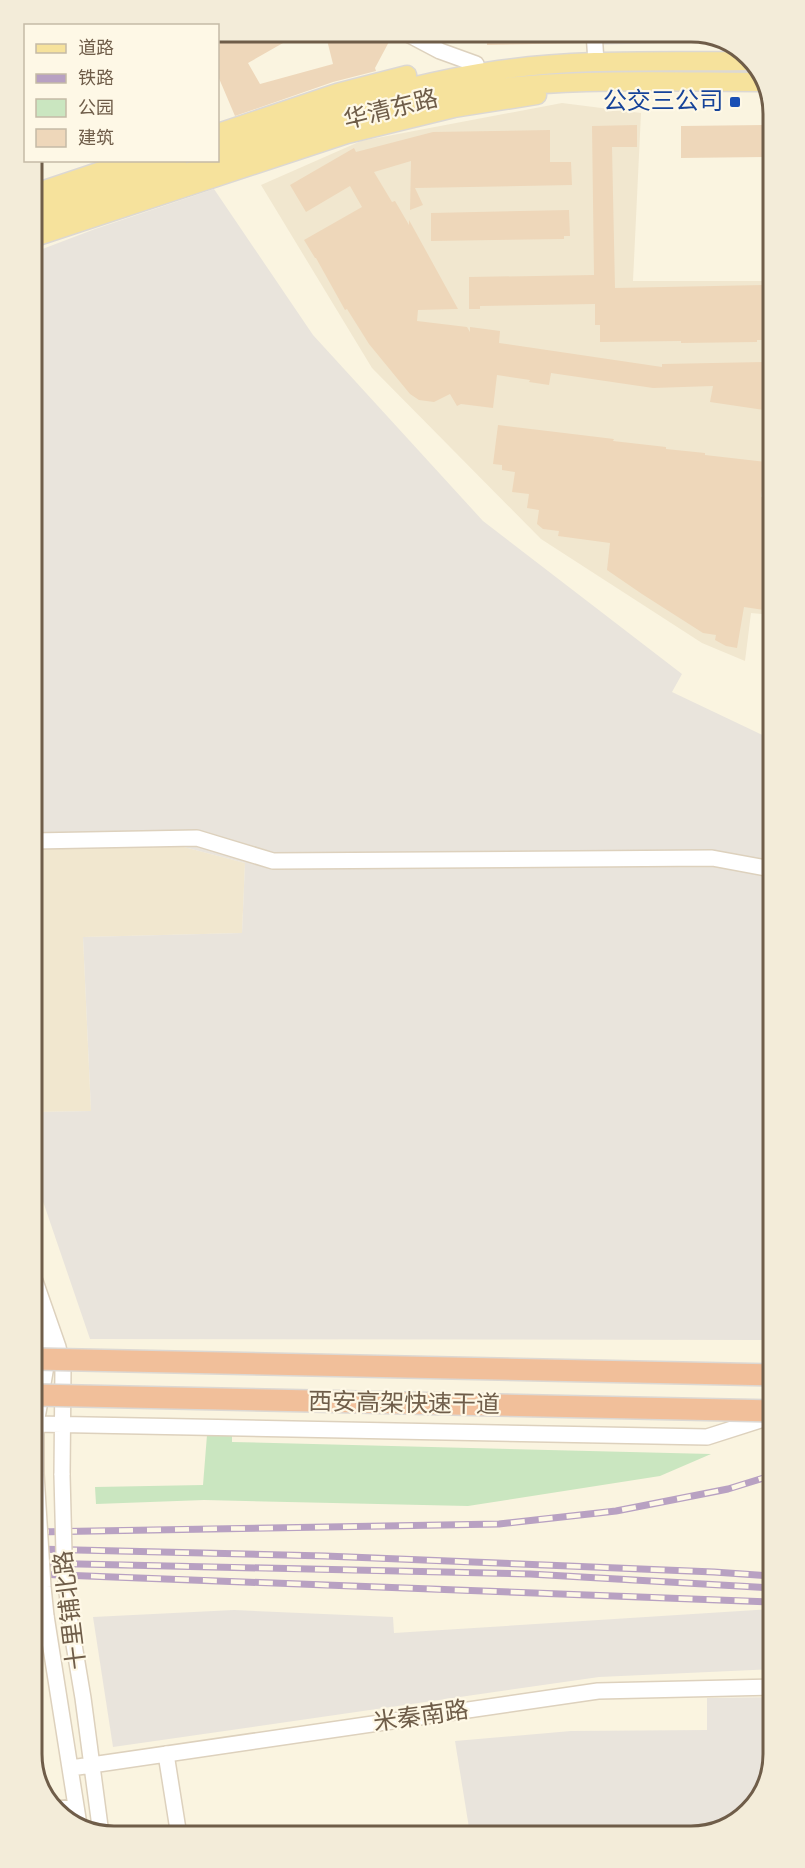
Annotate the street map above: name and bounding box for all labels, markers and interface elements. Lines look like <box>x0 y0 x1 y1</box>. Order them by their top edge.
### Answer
legend <box>24 24 219 162</box>
text: 道路 <box>78 38 114 58</box>
text: 铁路 <box>78 68 114 88</box>
street label: 华清东路 <box>341 85 440 133</box>
place label: 公交三公司 <box>603 88 723 114</box>
marker: 公交三公司 <box>728 95 742 109</box>
text: 公园 <box>78 99 114 118</box>
text: 建筑 <box>78 128 114 148</box>
street label: 西安高架快速干道 <box>308 1388 500 1418</box>
street label: 十里铺北路 <box>50 1549 90 1671</box>
street label: 米秦南路 <box>372 1696 470 1736</box>

